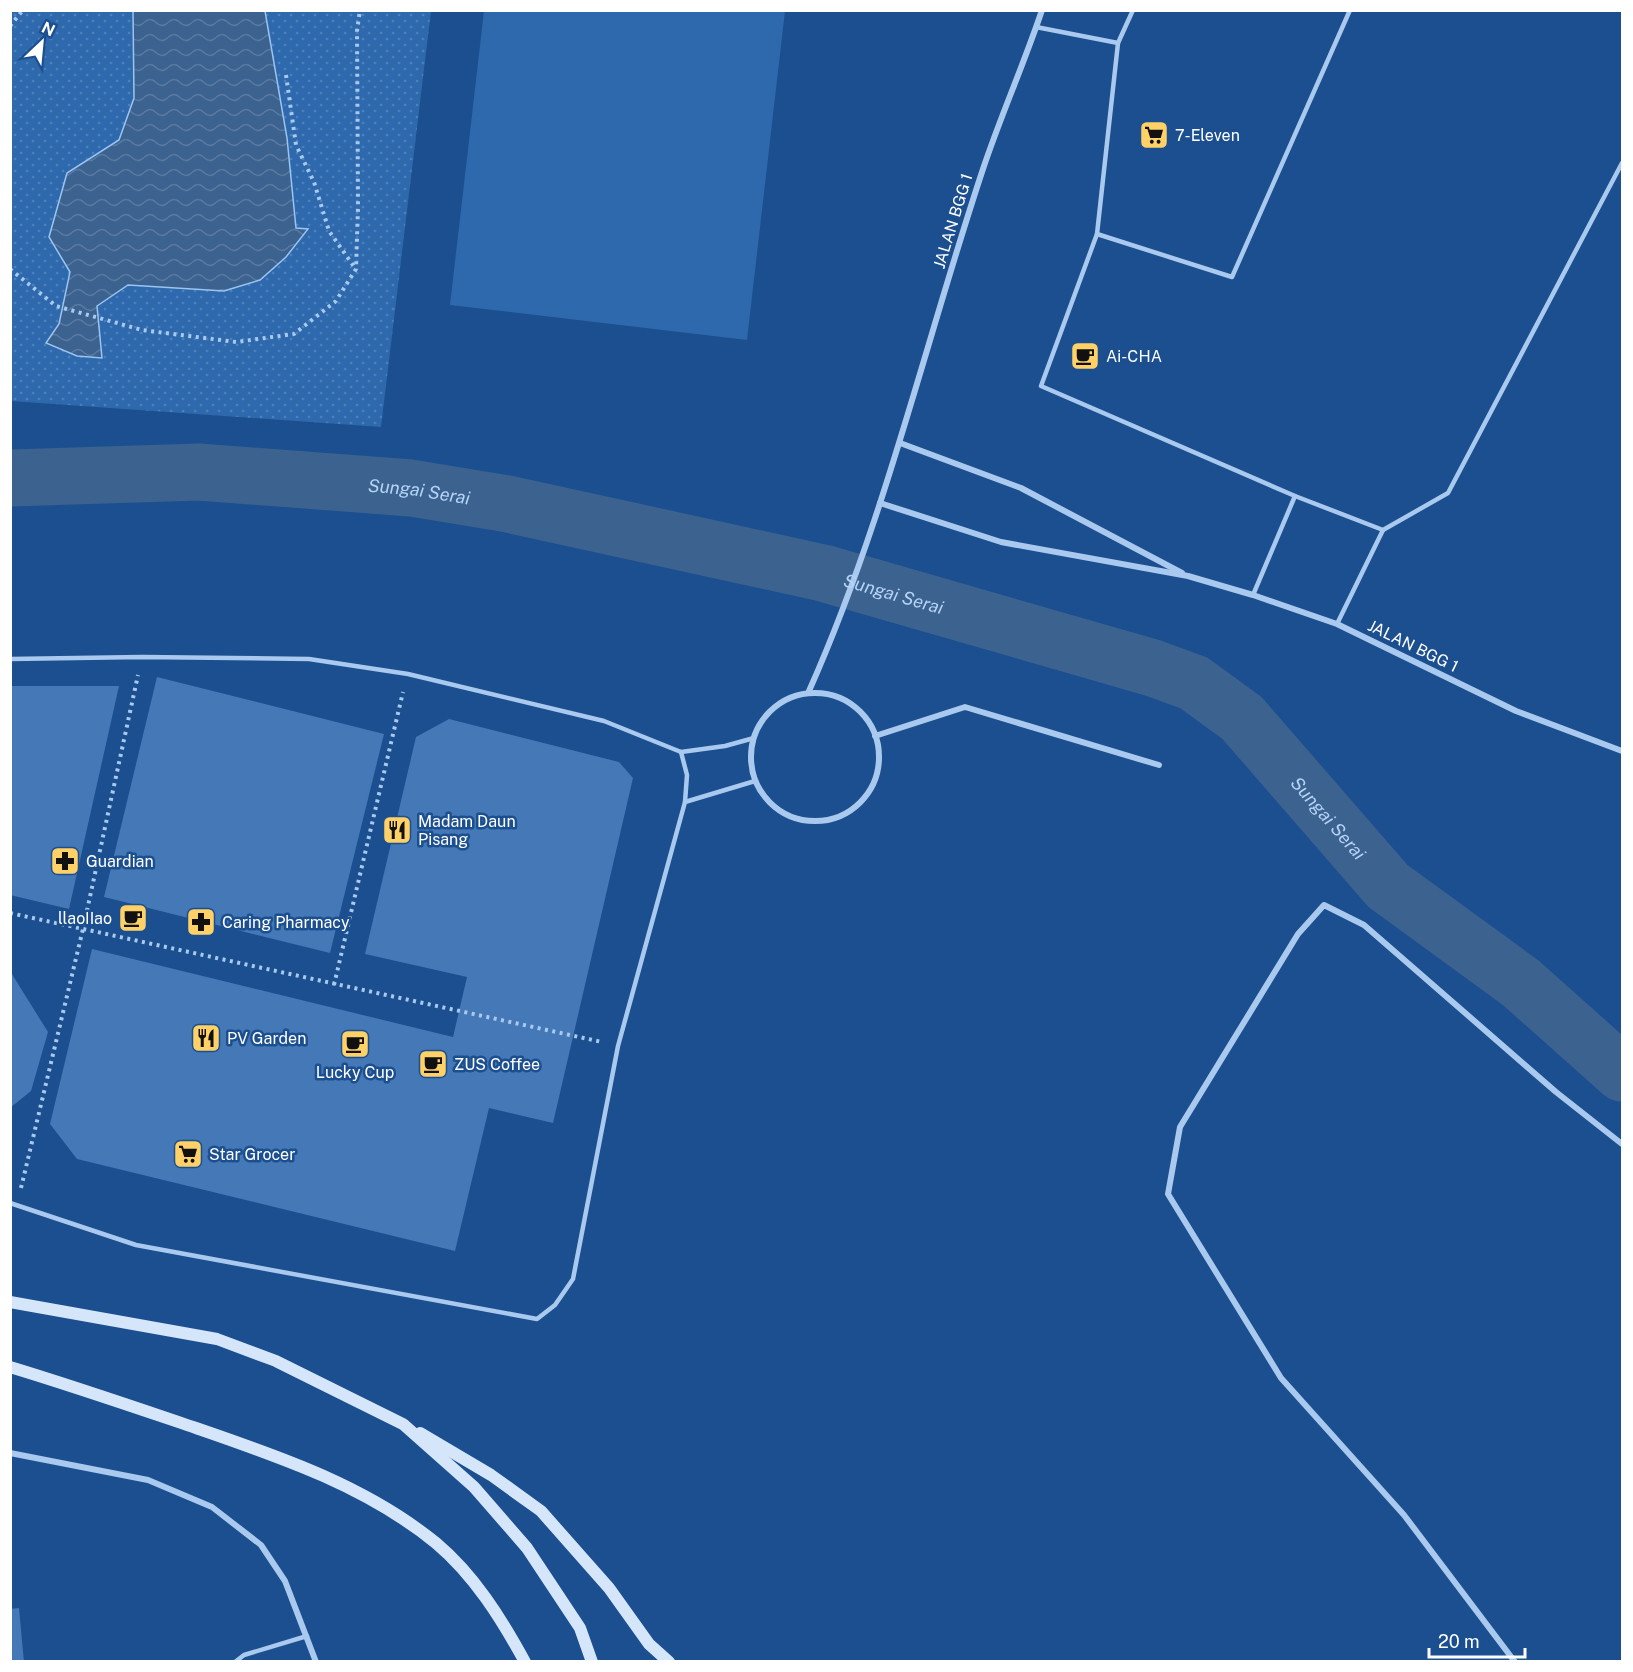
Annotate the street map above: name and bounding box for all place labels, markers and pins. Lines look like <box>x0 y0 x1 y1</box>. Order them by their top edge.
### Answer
supermarket icon: 7-Eleven <box>1138 119 1170 151</box>
place label: 7-Eleven <box>1175 126 1240 145</box>
cafe icon: Ai-CHA <box>1069 340 1101 372</box>
place label: Ai-CHA <box>1106 347 1162 366</box>
place label: Madam Daun Pisang <box>418 812 516 849</box>
restaurant icon: Madam Daun Pisang <box>381 814 413 846</box>
pharmacy icon: Guardian <box>49 845 81 877</box>
place label: Guardian <box>86 852 154 871</box>
cafe icon: llaoIIao <box>117 902 149 934</box>
pharmacy icon: Caring Pharmacy <box>185 906 217 938</box>
place label: llaoIIao <box>58 909 112 928</box>
place label: Caring Pharmacy <box>222 913 350 932</box>
restaurant icon: PV Garden <box>190 1022 222 1054</box>
cafe icon: Lucky Cup <box>339 1028 371 1060</box>
place label: PV Garden <box>227 1029 306 1048</box>
cafe icon: ZUS Coffee <box>417 1048 449 1080</box>
place label: ZUS Coffee <box>454 1055 540 1074</box>
place label: Lucky Cup <box>316 1063 394 1082</box>
supermarket icon: Star Grocer <box>172 1138 204 1170</box>
place label: Star Grocer <box>209 1145 295 1164</box>

